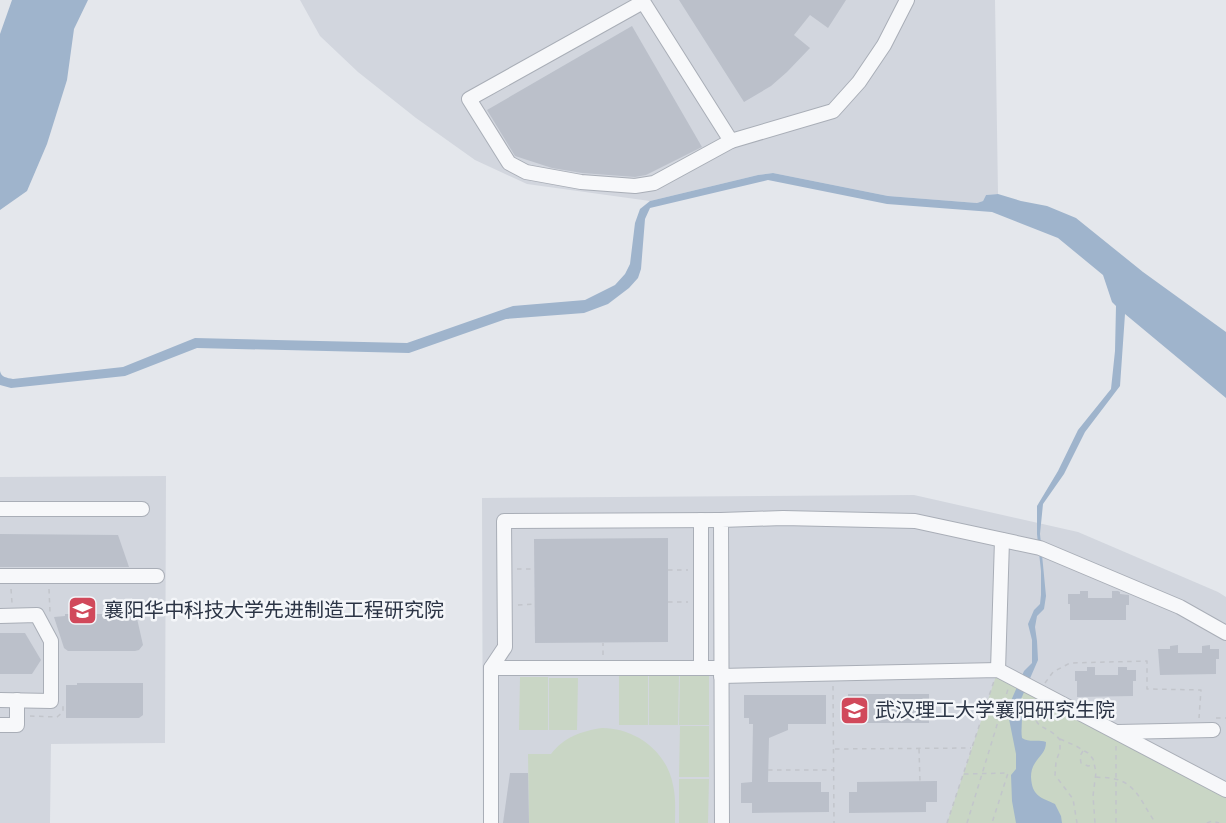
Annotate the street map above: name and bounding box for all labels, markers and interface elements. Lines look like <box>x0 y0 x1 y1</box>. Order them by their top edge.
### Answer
school or university icon: 襄阳华中科技大学先进制造工程研究院 <box>67 594 99 626</box>
place label: 襄阳华中科技大学先进制造工程研究院 <box>104 598 444 621</box>
school or university icon: 武汉理工大学襄阳研究生院 <box>838 694 870 726</box>
place label: 武汉理工大学襄阳研究生院 <box>875 698 1115 721</box>

